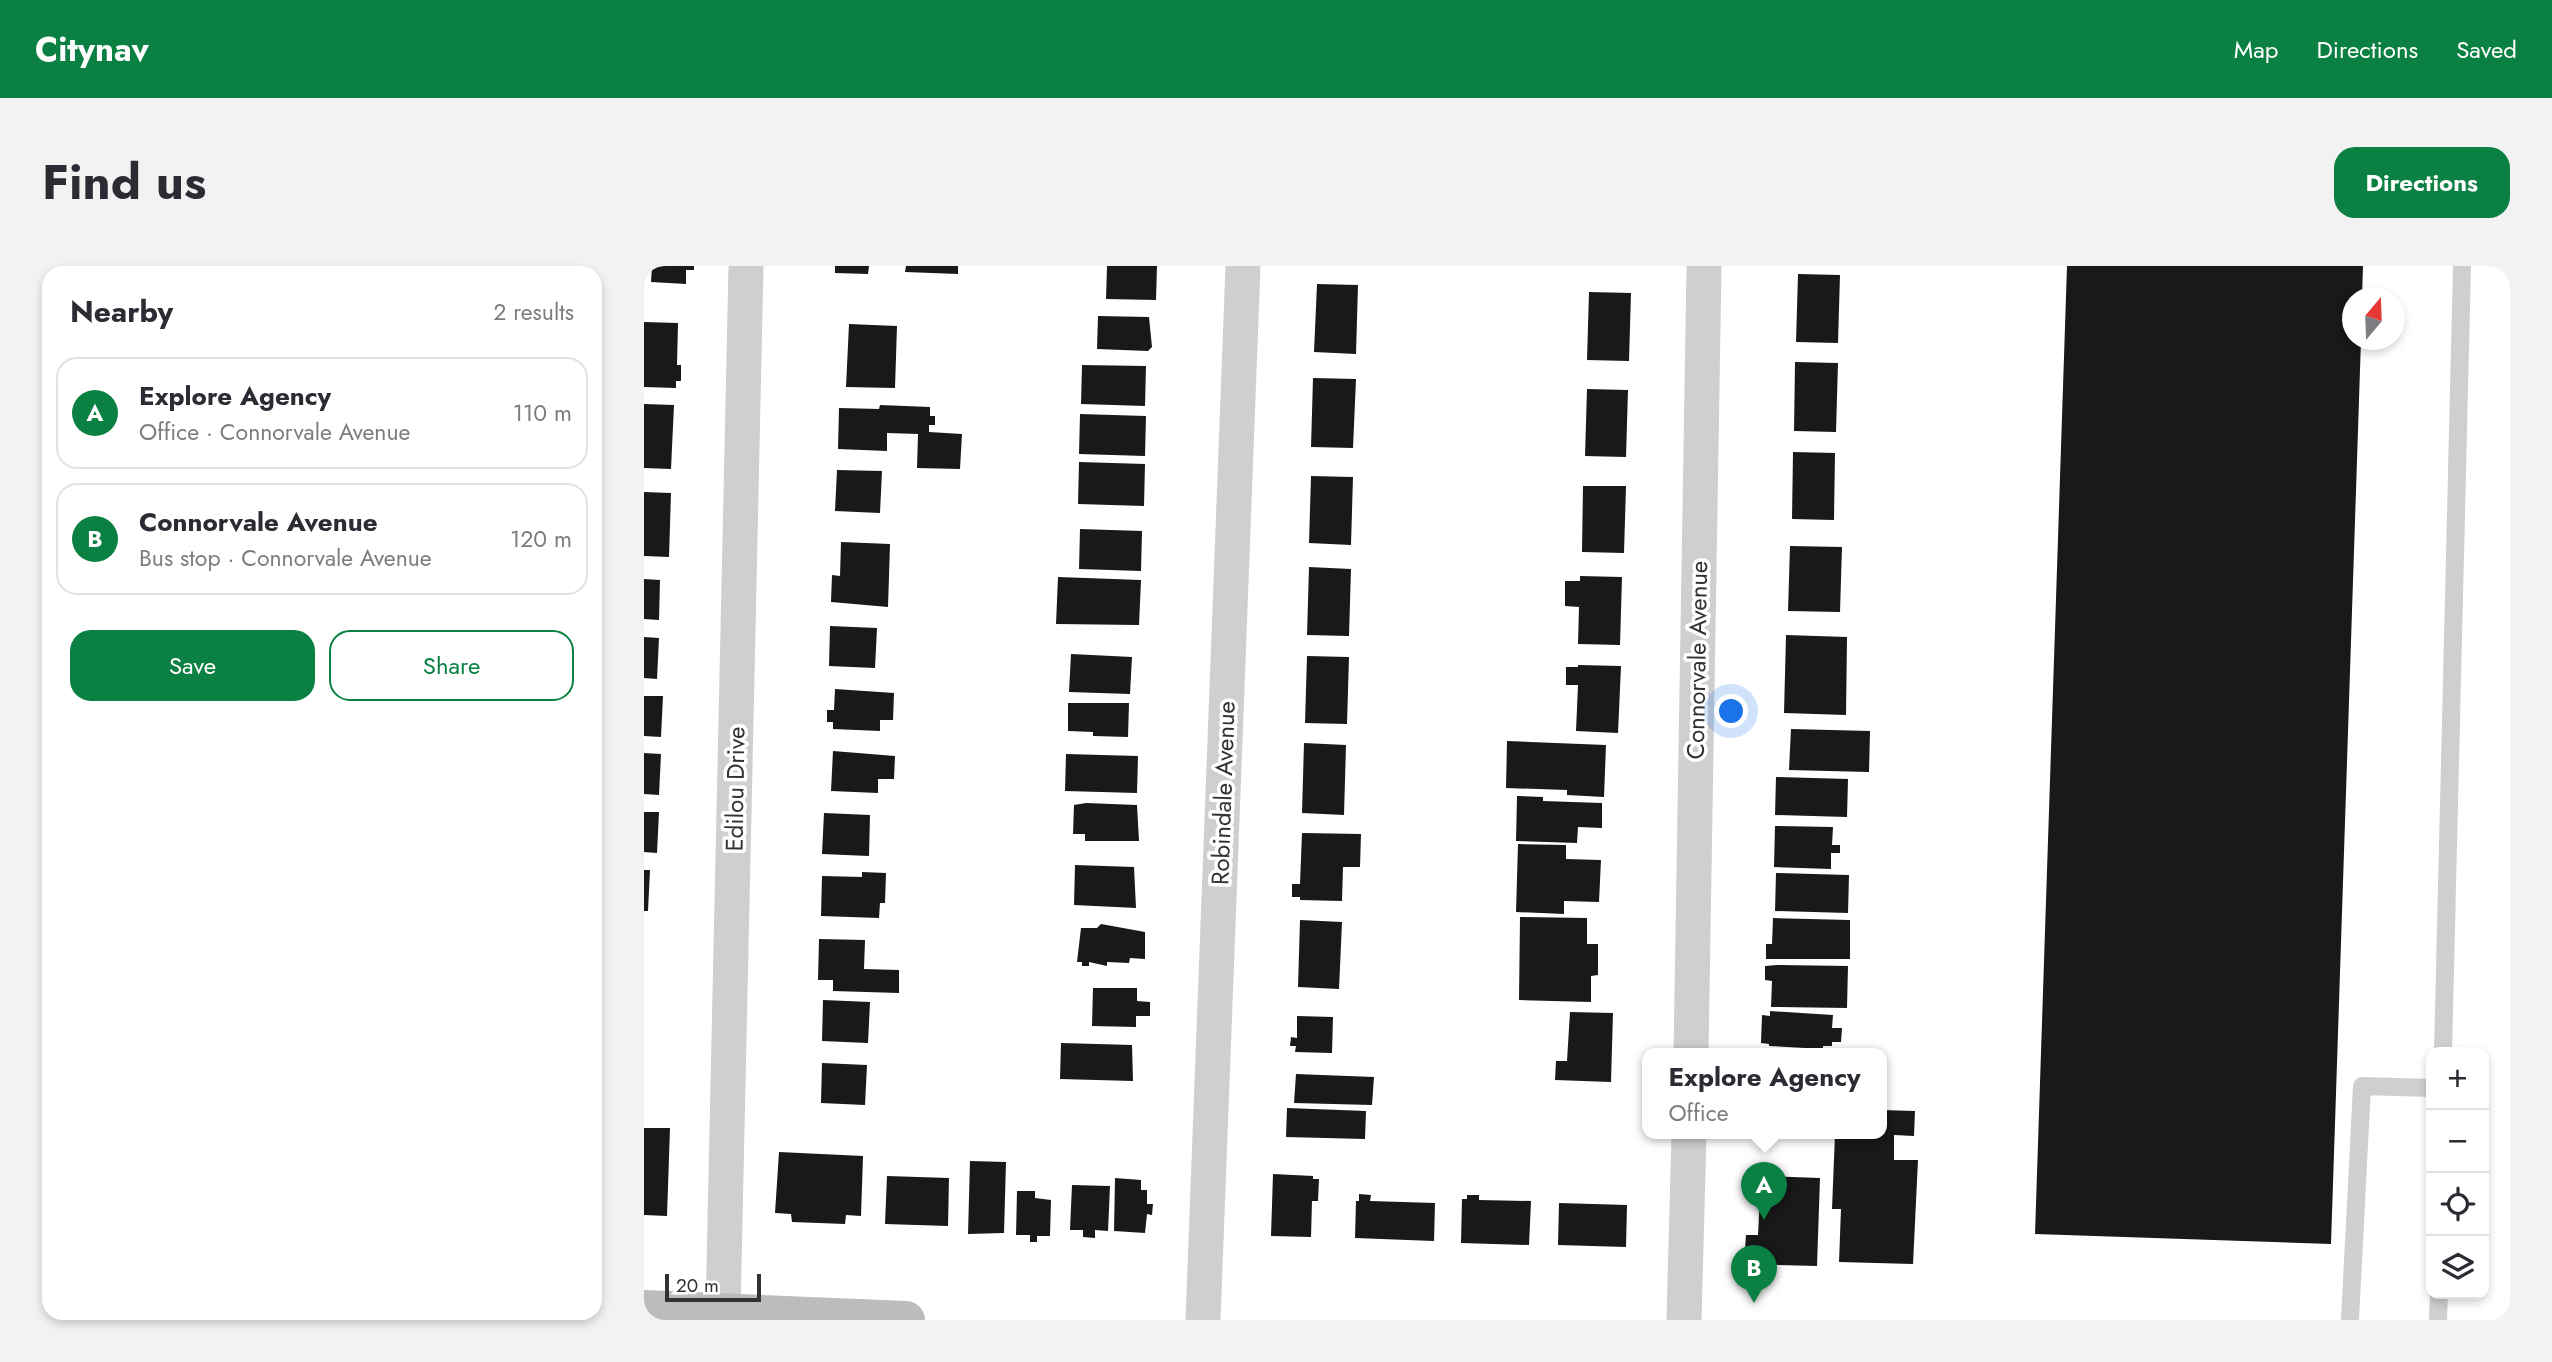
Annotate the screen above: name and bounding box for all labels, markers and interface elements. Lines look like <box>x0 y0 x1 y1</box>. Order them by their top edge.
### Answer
text: Citynav <box>35 26 149 73</box>
text: Map <box>2234 32 2279 67</box>
text: Directions <box>2317 32 2418 67</box>
text: Saved <box>2456 32 2517 67</box>
text: Find us <box>42 147 206 217</box>
button: Directions <box>2334 147 2510 218</box>
north arrow <box>2342 287 2405 350</box>
text: Nearby <box>70 290 173 333</box>
text: 2 results <box>493 295 574 329</box>
text: Explore Agency <box>139 377 331 415</box>
text: A <box>87 396 103 430</box>
text: 110 m <box>513 396 572 430</box>
text: Office · Connorvale Avenue <box>139 415 410 449</box>
text: Connorvale Avenue <box>139 503 378 541</box>
text: B <box>87 522 103 556</box>
text: 120 m <box>510 522 572 556</box>
text: Bus stop · Connorvale Avenue <box>139 541 432 575</box>
street label: Connorvale Avenue <box>1678 560 1716 760</box>
button: Save <box>70 630 315 701</box>
button: Share <box>329 630 574 701</box>
your location <box>1714 694 1748 728</box>
street label: Robindale Avenue <box>1202 700 1244 886</box>
street label: Edilou Drive <box>716 726 754 852</box>
map controls <box>2426 1047 2489 1299</box>
button: + <box>2426 1047 2489 1110</box>
popup <box>1642 1048 1887 1139</box>
text: Explore Agency <box>1668 1058 1861 1096</box>
text: Office <box>1668 1096 1729 1130</box>
button: − <box>2426 1110 2489 1173</box>
pin: A <box>1741 1162 1787 1220</box>
button: locate <box>2426 1173 2489 1236</box>
button: layers <box>2426 1236 2489 1299</box>
pin: B <box>1731 1245 1777 1303</box>
scale bar <box>665 1271 761 1303</box>
text: 20 m <box>676 1272 719 1299</box>

